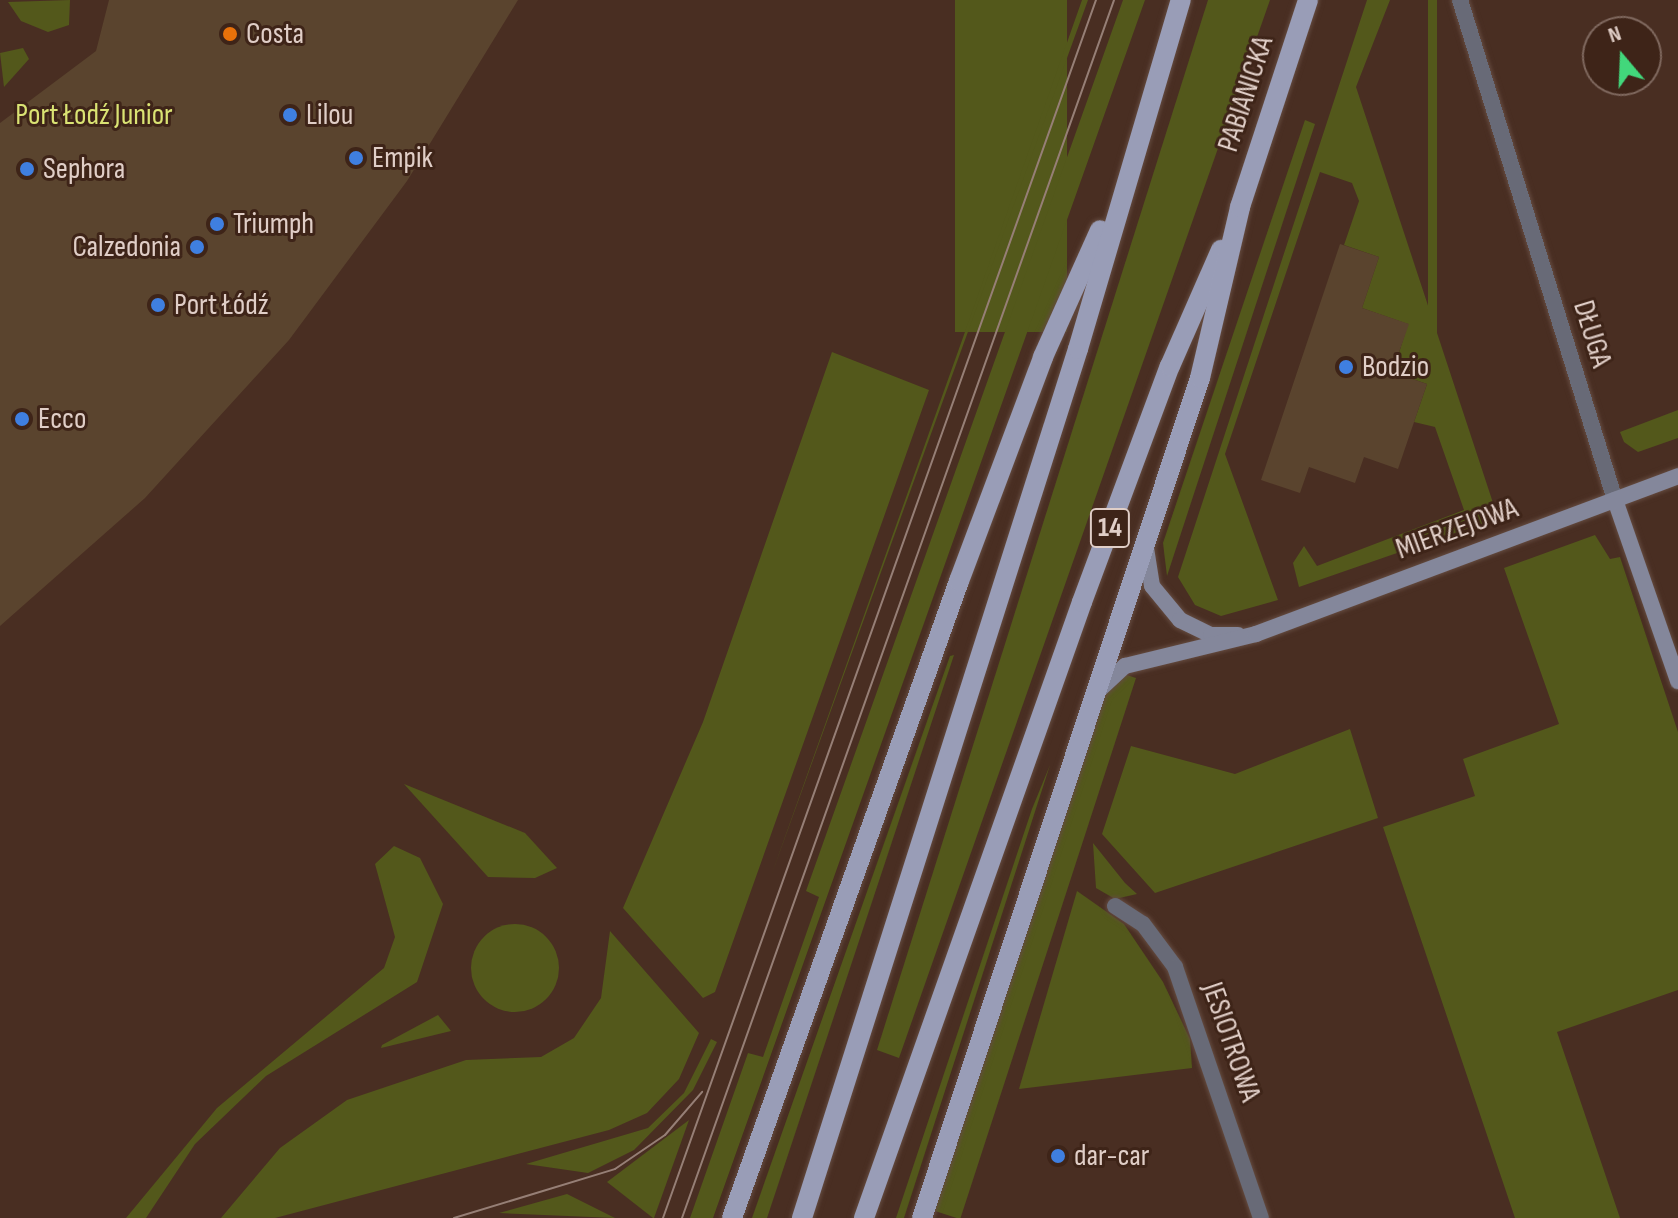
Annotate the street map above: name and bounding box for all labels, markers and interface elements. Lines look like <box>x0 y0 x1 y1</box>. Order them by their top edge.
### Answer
place label: Costa <box>246 16 304 52</box>
north arrow <box>1582 16 1662 96</box>
text: N <box>1605 20 1625 49</box>
marker: Costa <box>221 25 239 43</box>
street label: PABIANICKA <box>1210 32 1282 156</box>
park label: Port Łodź Junior <box>15 97 173 133</box>
place label: Lilou <box>306 97 353 133</box>
marker: Lilou <box>281 106 299 124</box>
place label: Empik <box>372 140 433 176</box>
marker: Empik <box>347 149 365 167</box>
place label: Sephora <box>43 151 125 187</box>
marker: Sephora <box>18 160 36 178</box>
place label: Triumph <box>233 206 314 242</box>
marker: Triumph <box>208 215 226 233</box>
place label: Calzedonia <box>72 229 181 265</box>
marker: Calzedonia <box>188 238 206 256</box>
place label: Port Łódź <box>174 287 268 323</box>
marker: Port Łódź <box>149 296 167 314</box>
street label: DŁUGA <box>1565 296 1619 372</box>
place label: Bodzio <box>1362 349 1429 385</box>
marker: Bodzio <box>1337 358 1355 376</box>
place label: Ecco <box>38 401 86 437</box>
marker: Ecco <box>13 410 31 428</box>
street label: MIERZEJOWA <box>1391 490 1523 568</box>
road number: 14 <box>1088 504 1132 552</box>
street label: JESIOTROWA <box>1194 978 1268 1106</box>
place label: dar-car <box>1074 1138 1149 1174</box>
marker: dar-car <box>1049 1147 1067 1165</box>

